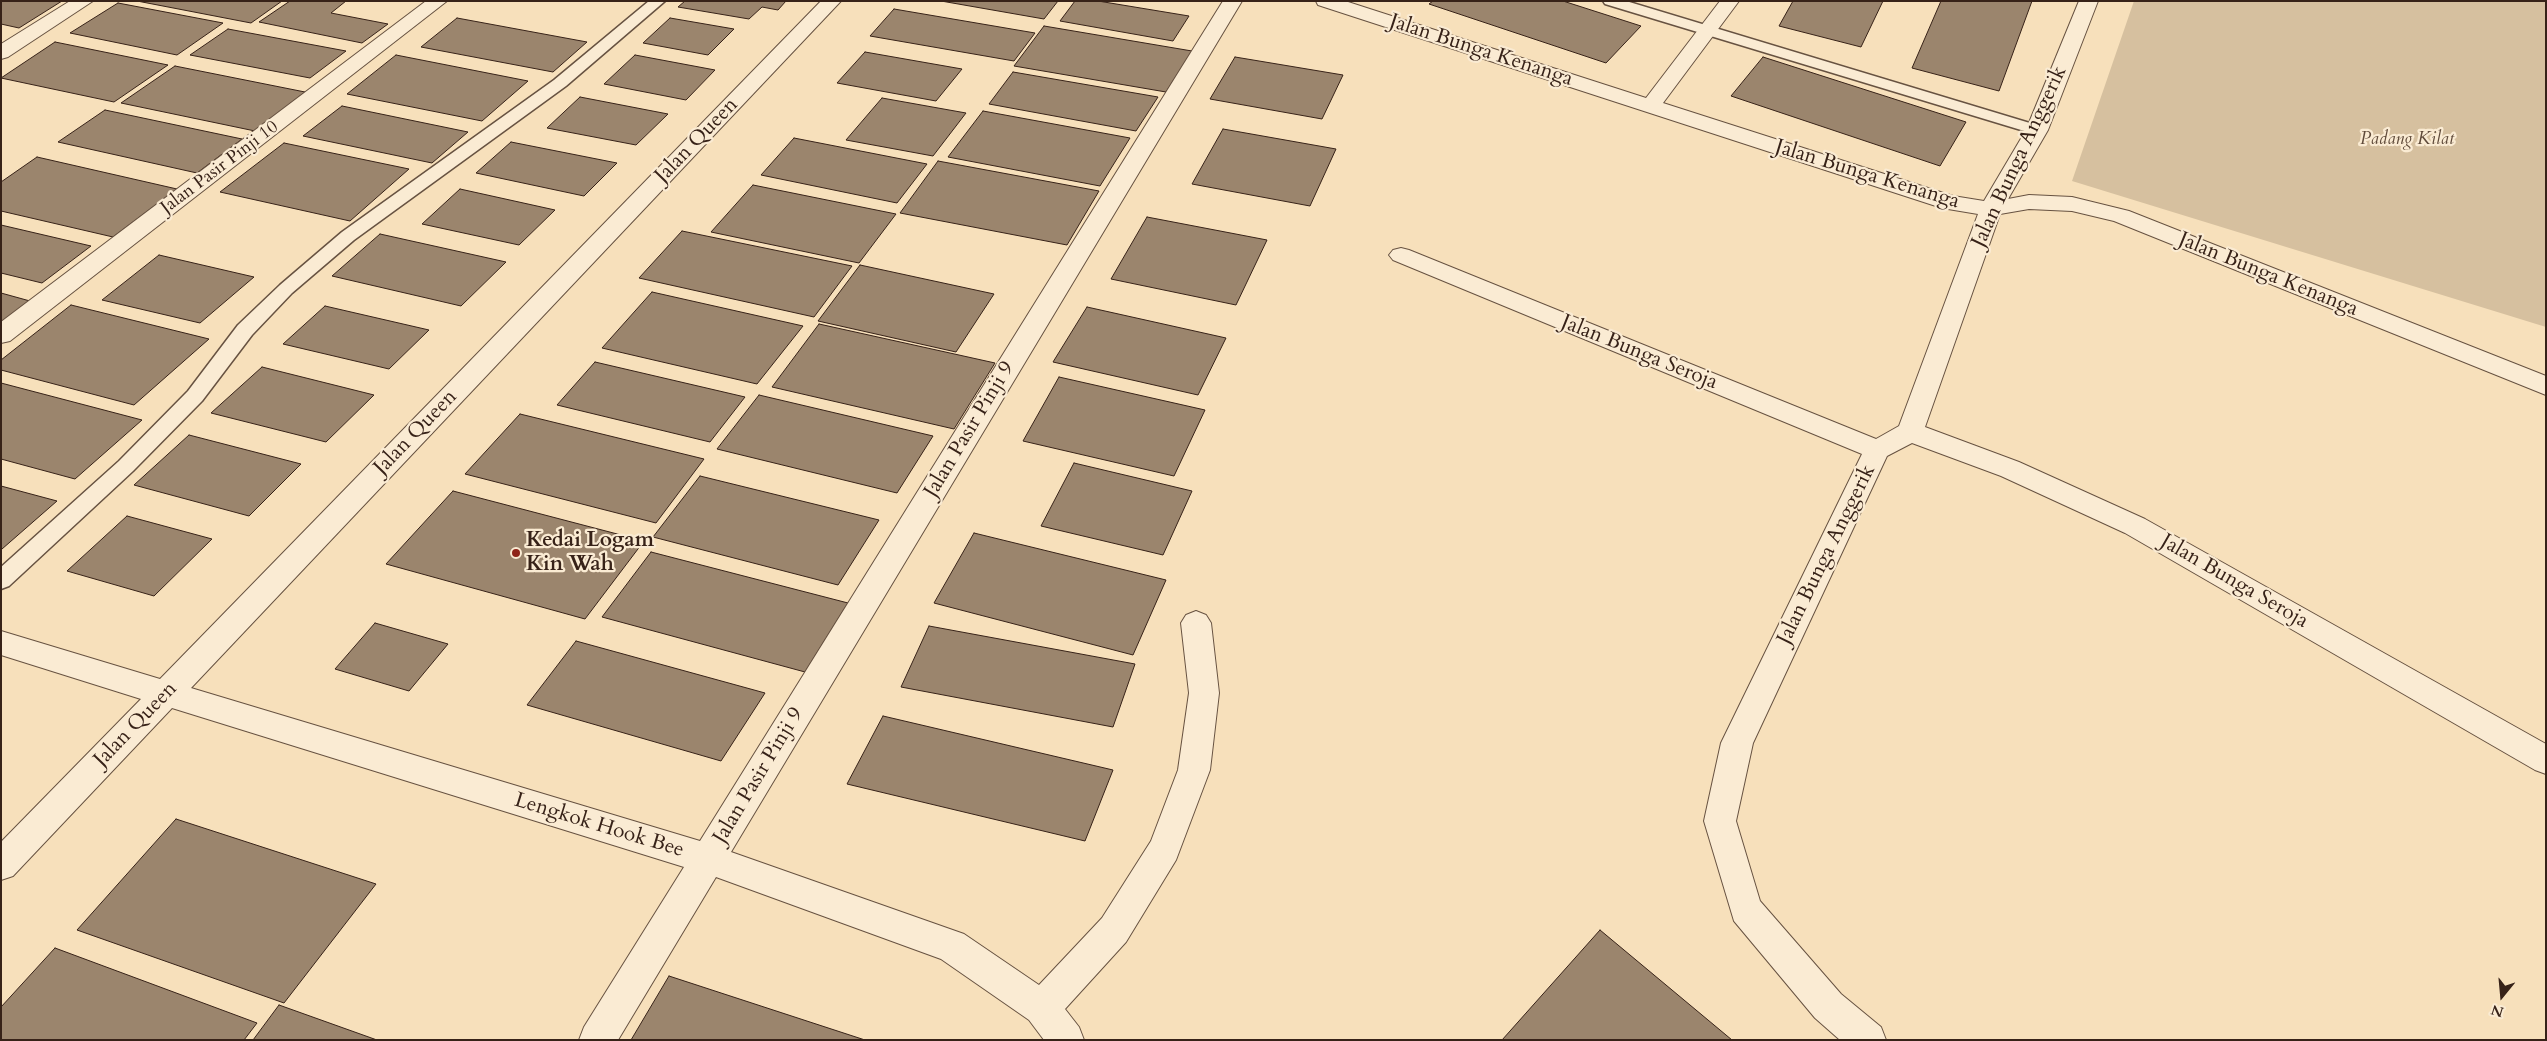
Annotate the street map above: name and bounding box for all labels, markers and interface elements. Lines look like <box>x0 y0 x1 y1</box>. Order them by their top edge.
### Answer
street label: Jalan Bunga Kenanga <box>1386 9 1576 93</box>
street label: Jalan Bunga Anggerik <box>1967 62 2073 252</box>
street label: Jalan Queen <box>650 93 744 189</box>
street label: Jalan Pasir Pinji 10 <box>157 117 283 219</box>
park label: Padang Kilat <box>2360 129 2454 151</box>
street label: Jalan Bunga Kenanga <box>1772 135 1962 215</box>
street label: Jalan Bunga Kenanga <box>2175 227 2361 323</box>
street label: Jalan Bunga Seroja <box>1557 310 1721 396</box>
street label: Jalan Pasir Pinji 9 <box>919 357 1021 503</box>
street label: Jalan Queen <box>369 385 463 481</box>
street label: Jalan Bunga Anggerik <box>1772 461 1882 649</box>
place label: Kedai Logam Kin Wah <box>526 528 654 578</box>
street label: Jalan Bunga Seroja <box>2156 529 2312 635</box>
marker: Kedai Logam Kin Wah <box>510 547 522 559</box>
street label: Jalan Queen <box>89 677 183 773</box>
street label: Jalan Pasir Pinji 9 <box>708 703 810 849</box>
street label: Lengkok Hook Bee <box>511 788 687 864</box>
north arrow <box>2477 971 2527 1021</box>
text: N <box>2489 1000 2506 1022</box>

